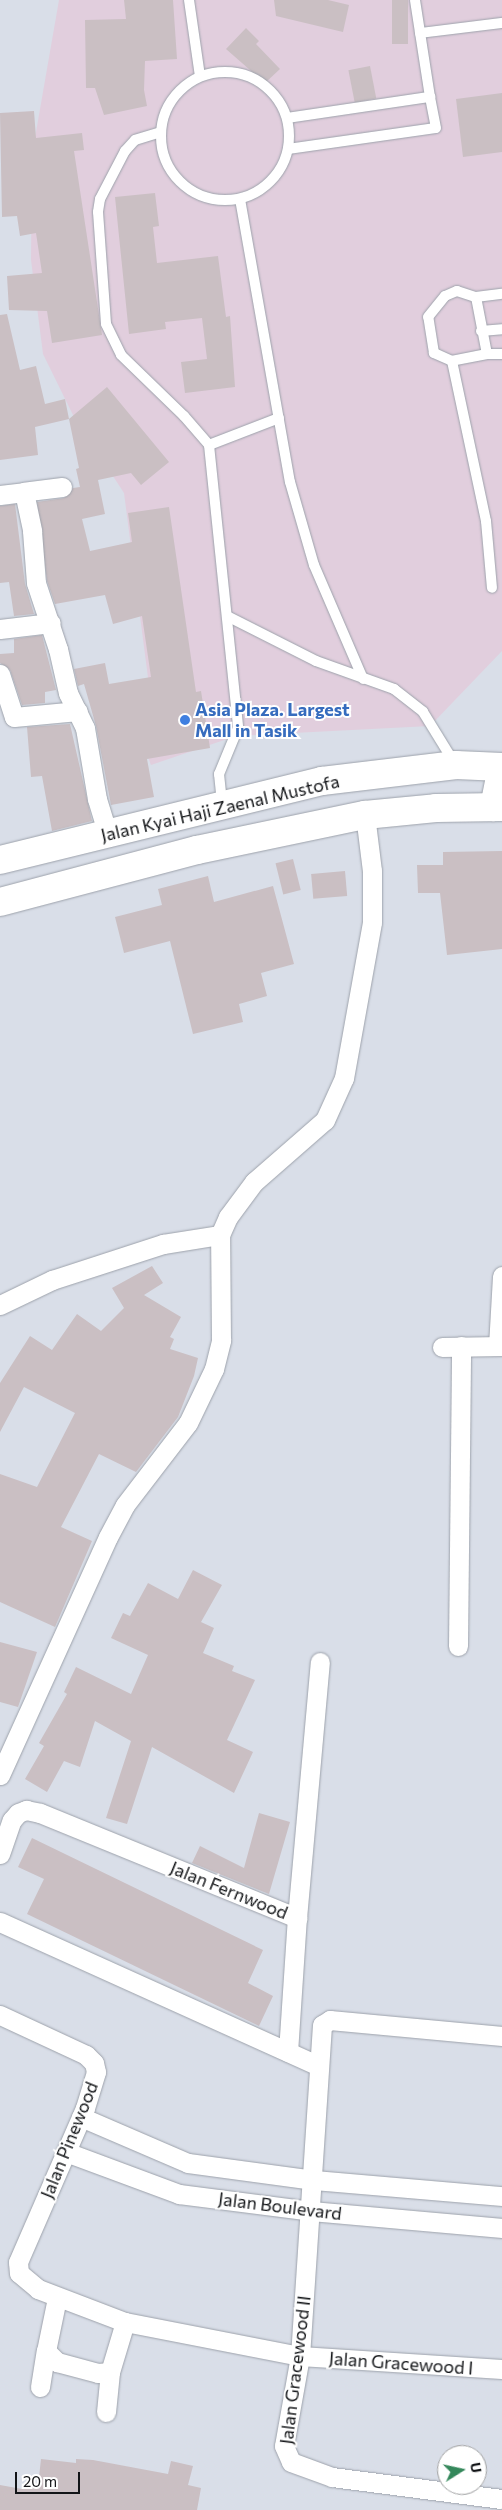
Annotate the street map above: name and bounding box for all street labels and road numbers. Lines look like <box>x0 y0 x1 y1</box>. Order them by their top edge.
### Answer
street label: Jalan Kyai Haji Zaenal Mustofa <box>99 770 341 846</box>
street label: Jalan Fernwood <box>167 1857 291 1923</box>
street label: Jalan Pinewood <box>36 2079 102 2201</box>
street label: Jalan Boulevard <box>217 2188 343 2224</box>
street label: Jalan Gracewood II <box>275 2294 315 2446</box>
street label: Jalan Gracewood I <box>328 2347 474 2379</box>

